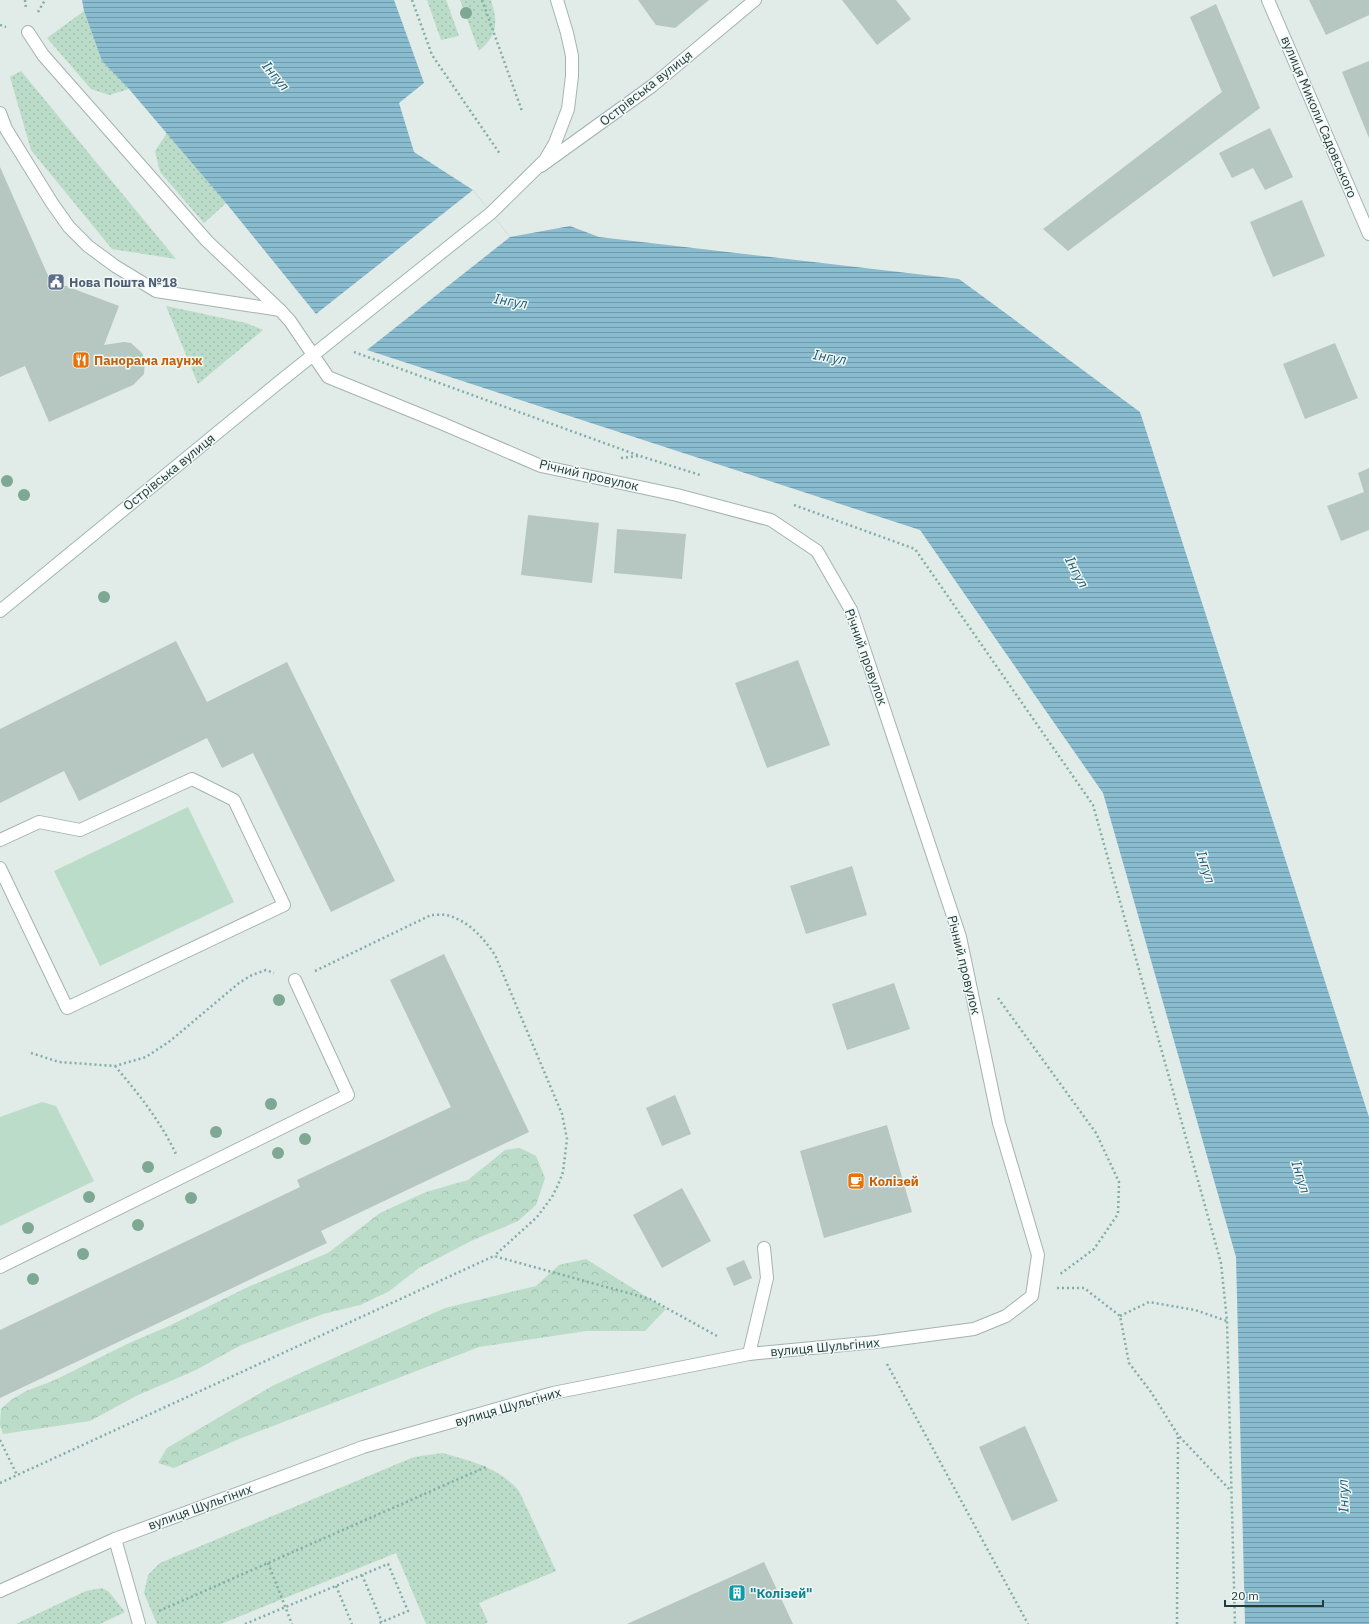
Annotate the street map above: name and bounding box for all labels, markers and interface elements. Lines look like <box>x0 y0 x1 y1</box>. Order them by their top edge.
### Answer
street label: вулиця Миколи Садовського <box>1277 33 1361 201</box>
street label: Острівська вулиця <box>596 46 696 130</box>
water label: Інгул <box>258 57 294 95</box>
public building icon: Нова Пошта №18 <box>46 272 66 292</box>
place label: Нова Пошта №18 <box>69 274 178 291</box>
water label: Інгул <box>493 289 530 313</box>
water label: Інгул <box>812 345 849 369</box>
restaurant icon: Панорама лаунж <box>71 350 91 370</box>
place label: Панорама лаунж <box>94 352 203 369</box>
street label: Острівська вулиця <box>120 430 218 514</box>
street label: Річний провулок <box>538 455 640 495</box>
water label: Інгул <box>1061 553 1093 591</box>
street label: Річний провулок <box>841 606 891 708</box>
water label: Інгул <box>1192 848 1220 886</box>
street label: Річний провулок <box>943 914 985 1016</box>
water label: Інгул <box>1287 1158 1315 1196</box>
cafe icon: Колізей <box>846 1171 866 1191</box>
place label: Колізей <box>869 1173 919 1190</box>
street label: вулиця Шульгіних <box>770 1334 881 1360</box>
street label: вулиця Шульгіних <box>453 1384 564 1430</box>
water label: Інгул <box>1333 1478 1353 1513</box>
street label: вулиця Шульгіних <box>145 1480 255 1534</box>
scale bar <box>1225 1582 1323 1608</box>
building icon: "Колізей" <box>727 1583 747 1603</box>
place label: "Колізей" <box>750 1585 813 1602</box>
text: 20 m <box>1231 1588 1259 1603</box>

